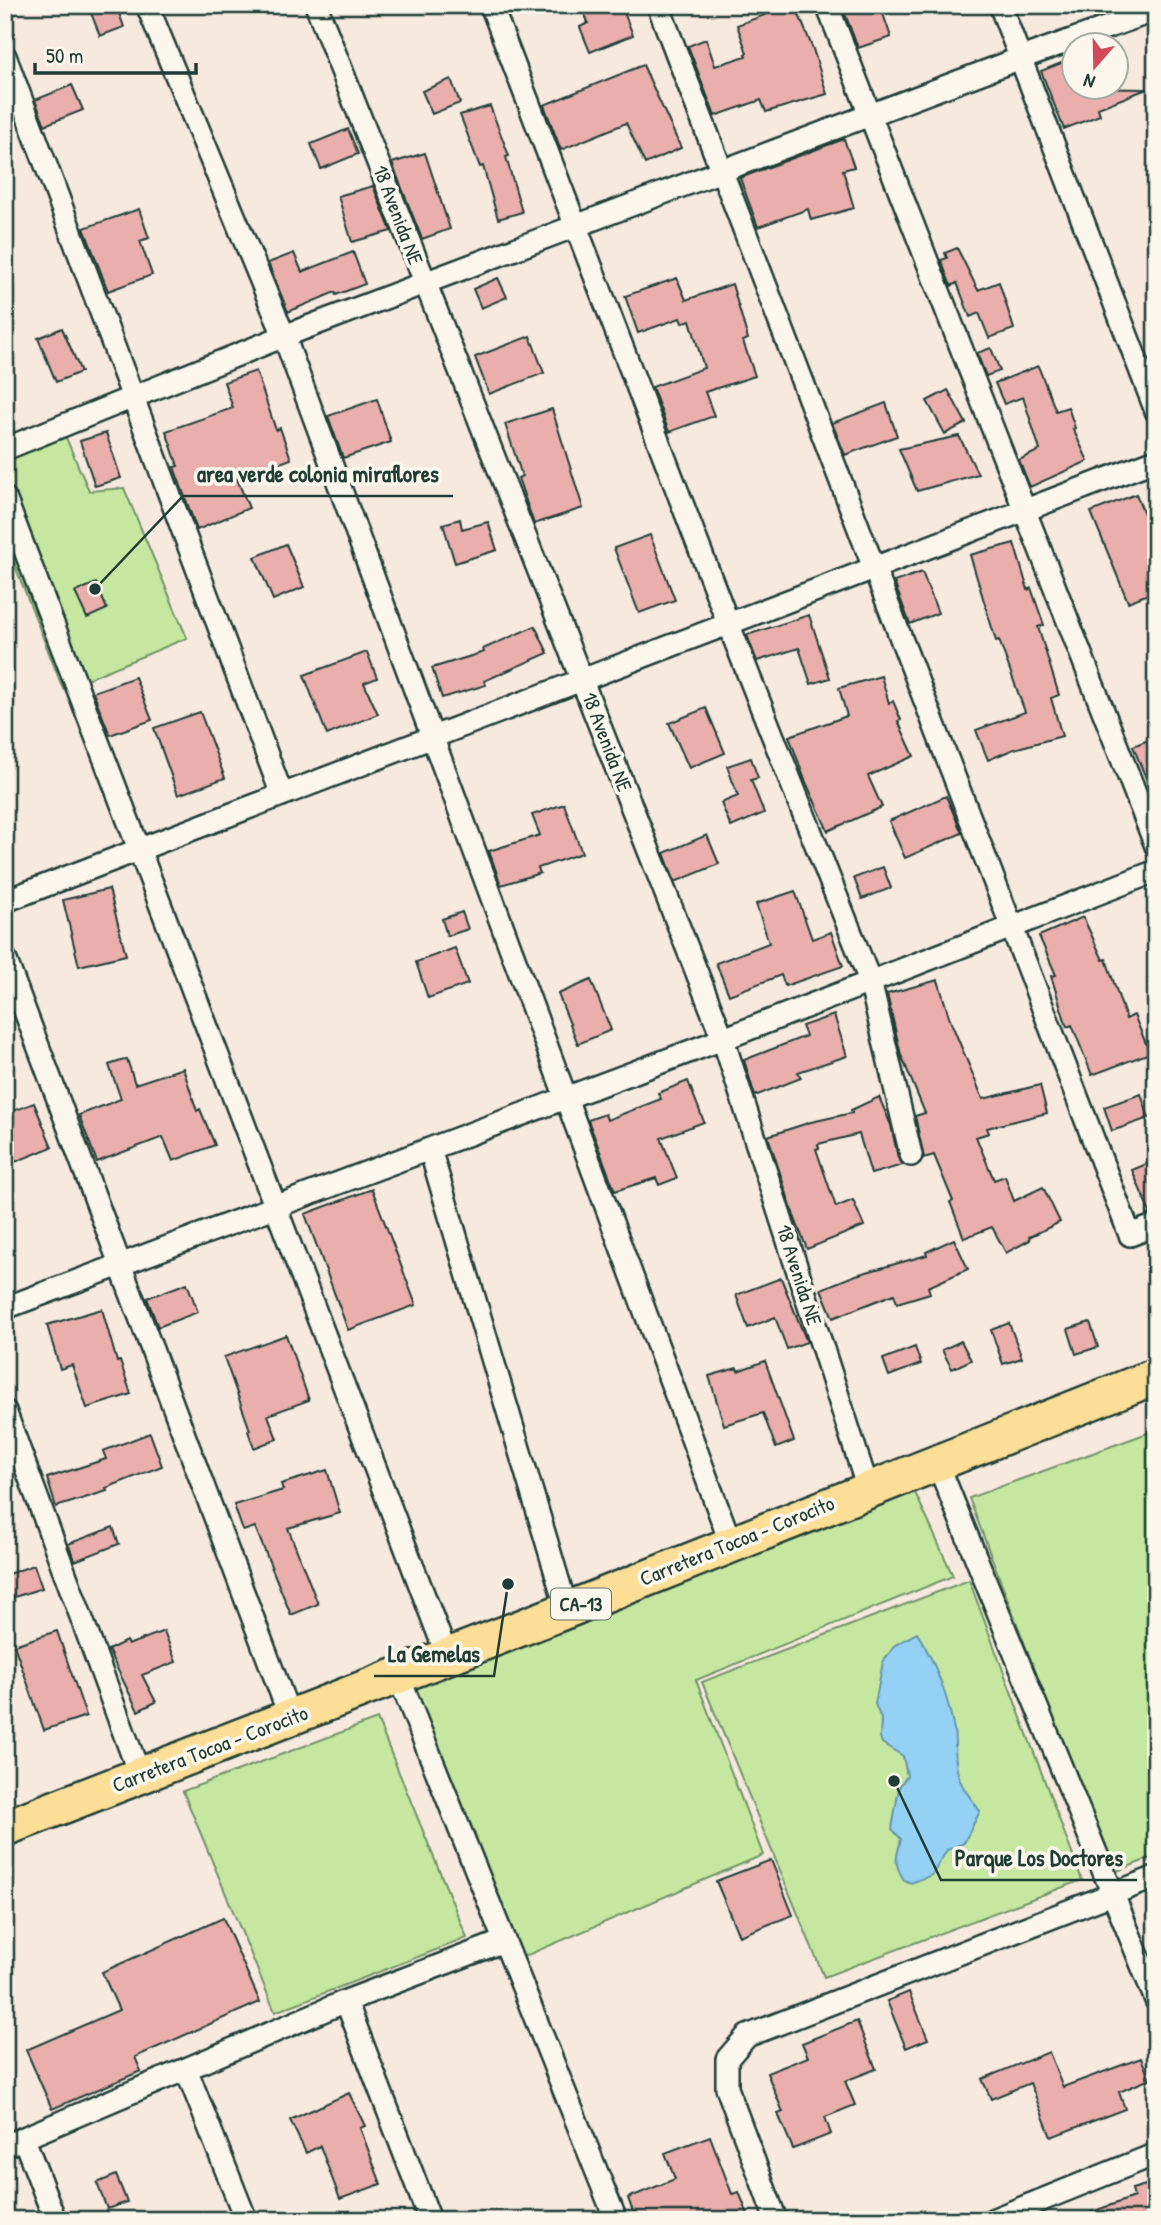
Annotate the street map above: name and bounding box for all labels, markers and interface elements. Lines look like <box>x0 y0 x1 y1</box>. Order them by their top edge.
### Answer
scale bar <box>35 32 196 76</box>
north arrow <box>1060 32 1130 102</box>
text: 50 m <box>46 41 83 70</box>
text: N <box>1080 68 1098 96</box>
street label: 18 Avenida NE <box>366 161 431 269</box>
callout: area verde colonia miraflores <box>183 452 453 496</box>
text: area verde colonia miraflores <box>197 458 439 489</box>
street label: 18 Avenida NE <box>575 688 640 796</box>
street label: 18 Avenida NE <box>770 1221 829 1329</box>
street label: Carretera Tocoa - Corocito <box>635 1488 838 1593</box>
road number: CA-13 <box>551 1588 611 1620</box>
callout: La Gemelas <box>374 1632 494 1676</box>
text: La Gemelas <box>388 1638 480 1669</box>
street label: Carretera Tocoa - Corocito <box>108 1698 312 1799</box>
callout: Parque Los Doctores <box>941 1836 1137 1880</box>
text: Parque Los Doctores <box>955 1842 1123 1874</box>

